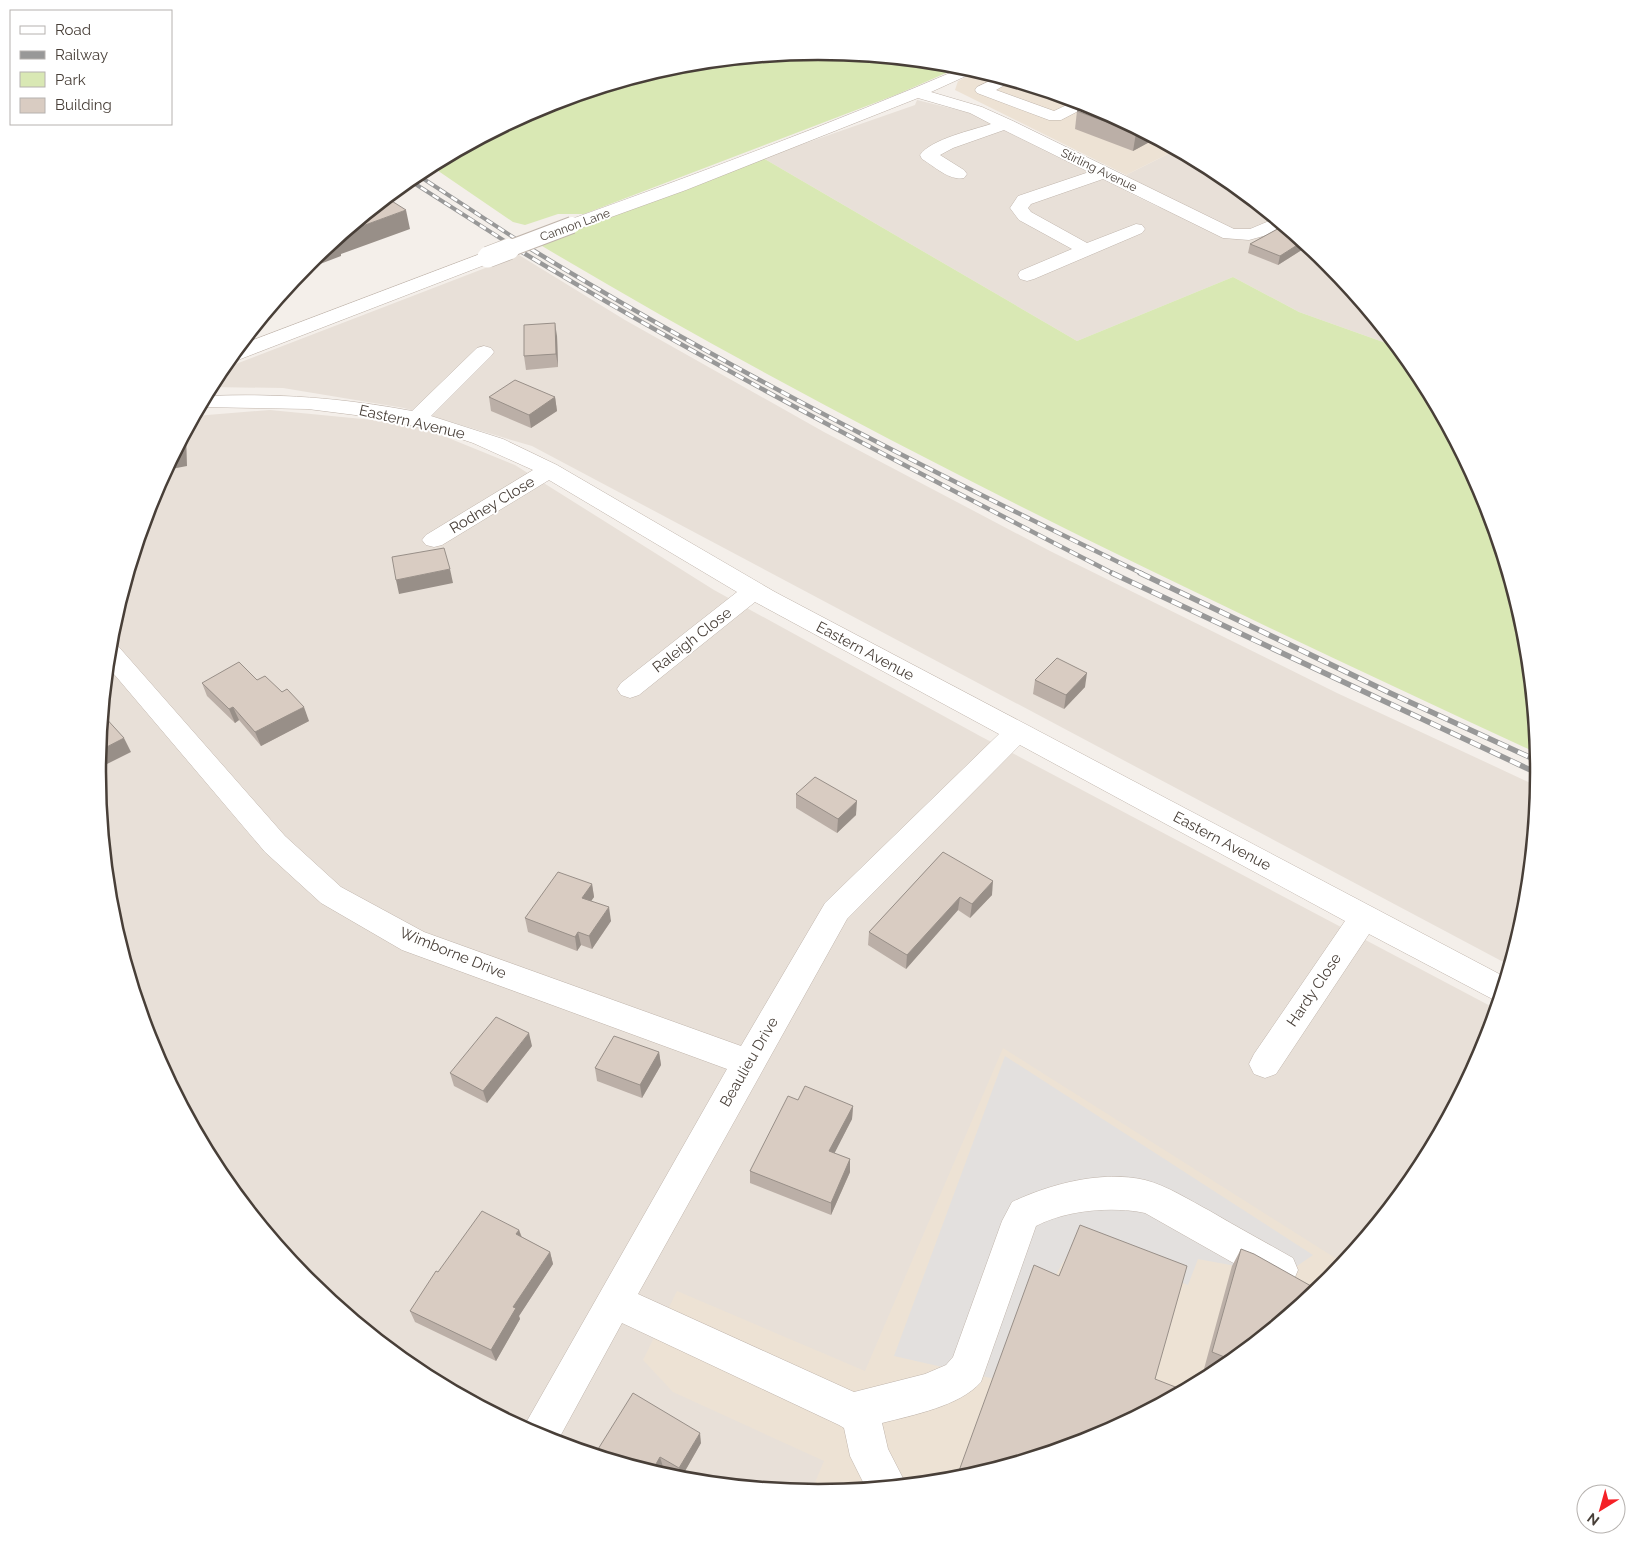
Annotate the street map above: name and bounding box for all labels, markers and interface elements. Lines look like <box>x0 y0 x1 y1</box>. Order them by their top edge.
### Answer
legend <box>10 10 172 125</box>
text: Road <box>55 21 91 39</box>
text: Railway <box>55 46 108 64</box>
text: Park <box>55 71 86 89</box>
text: Building <box>55 96 112 114</box>
street label: Stirling Avenue <box>1059 145 1139 195</box>
street label: Cannon Lane <box>538 206 612 244</box>
street label: Eastern Avenue <box>357 401 467 443</box>
street label: Rodney Close <box>446 472 538 537</box>
street label: Raleigh Close <box>649 603 735 676</box>
street label: Eastern Avenue <box>813 618 917 684</box>
street label: Eastern Avenue <box>1170 808 1274 874</box>
street label: Wimborne Drive <box>397 923 509 983</box>
street label: Hardy Close <box>1283 950 1345 1030</box>
street label: Beaulieu Drive <box>716 1014 782 1110</box>
north arrow <box>1576 1484 1626 1534</box>
text: N <box>1584 1510 1602 1529</box>

